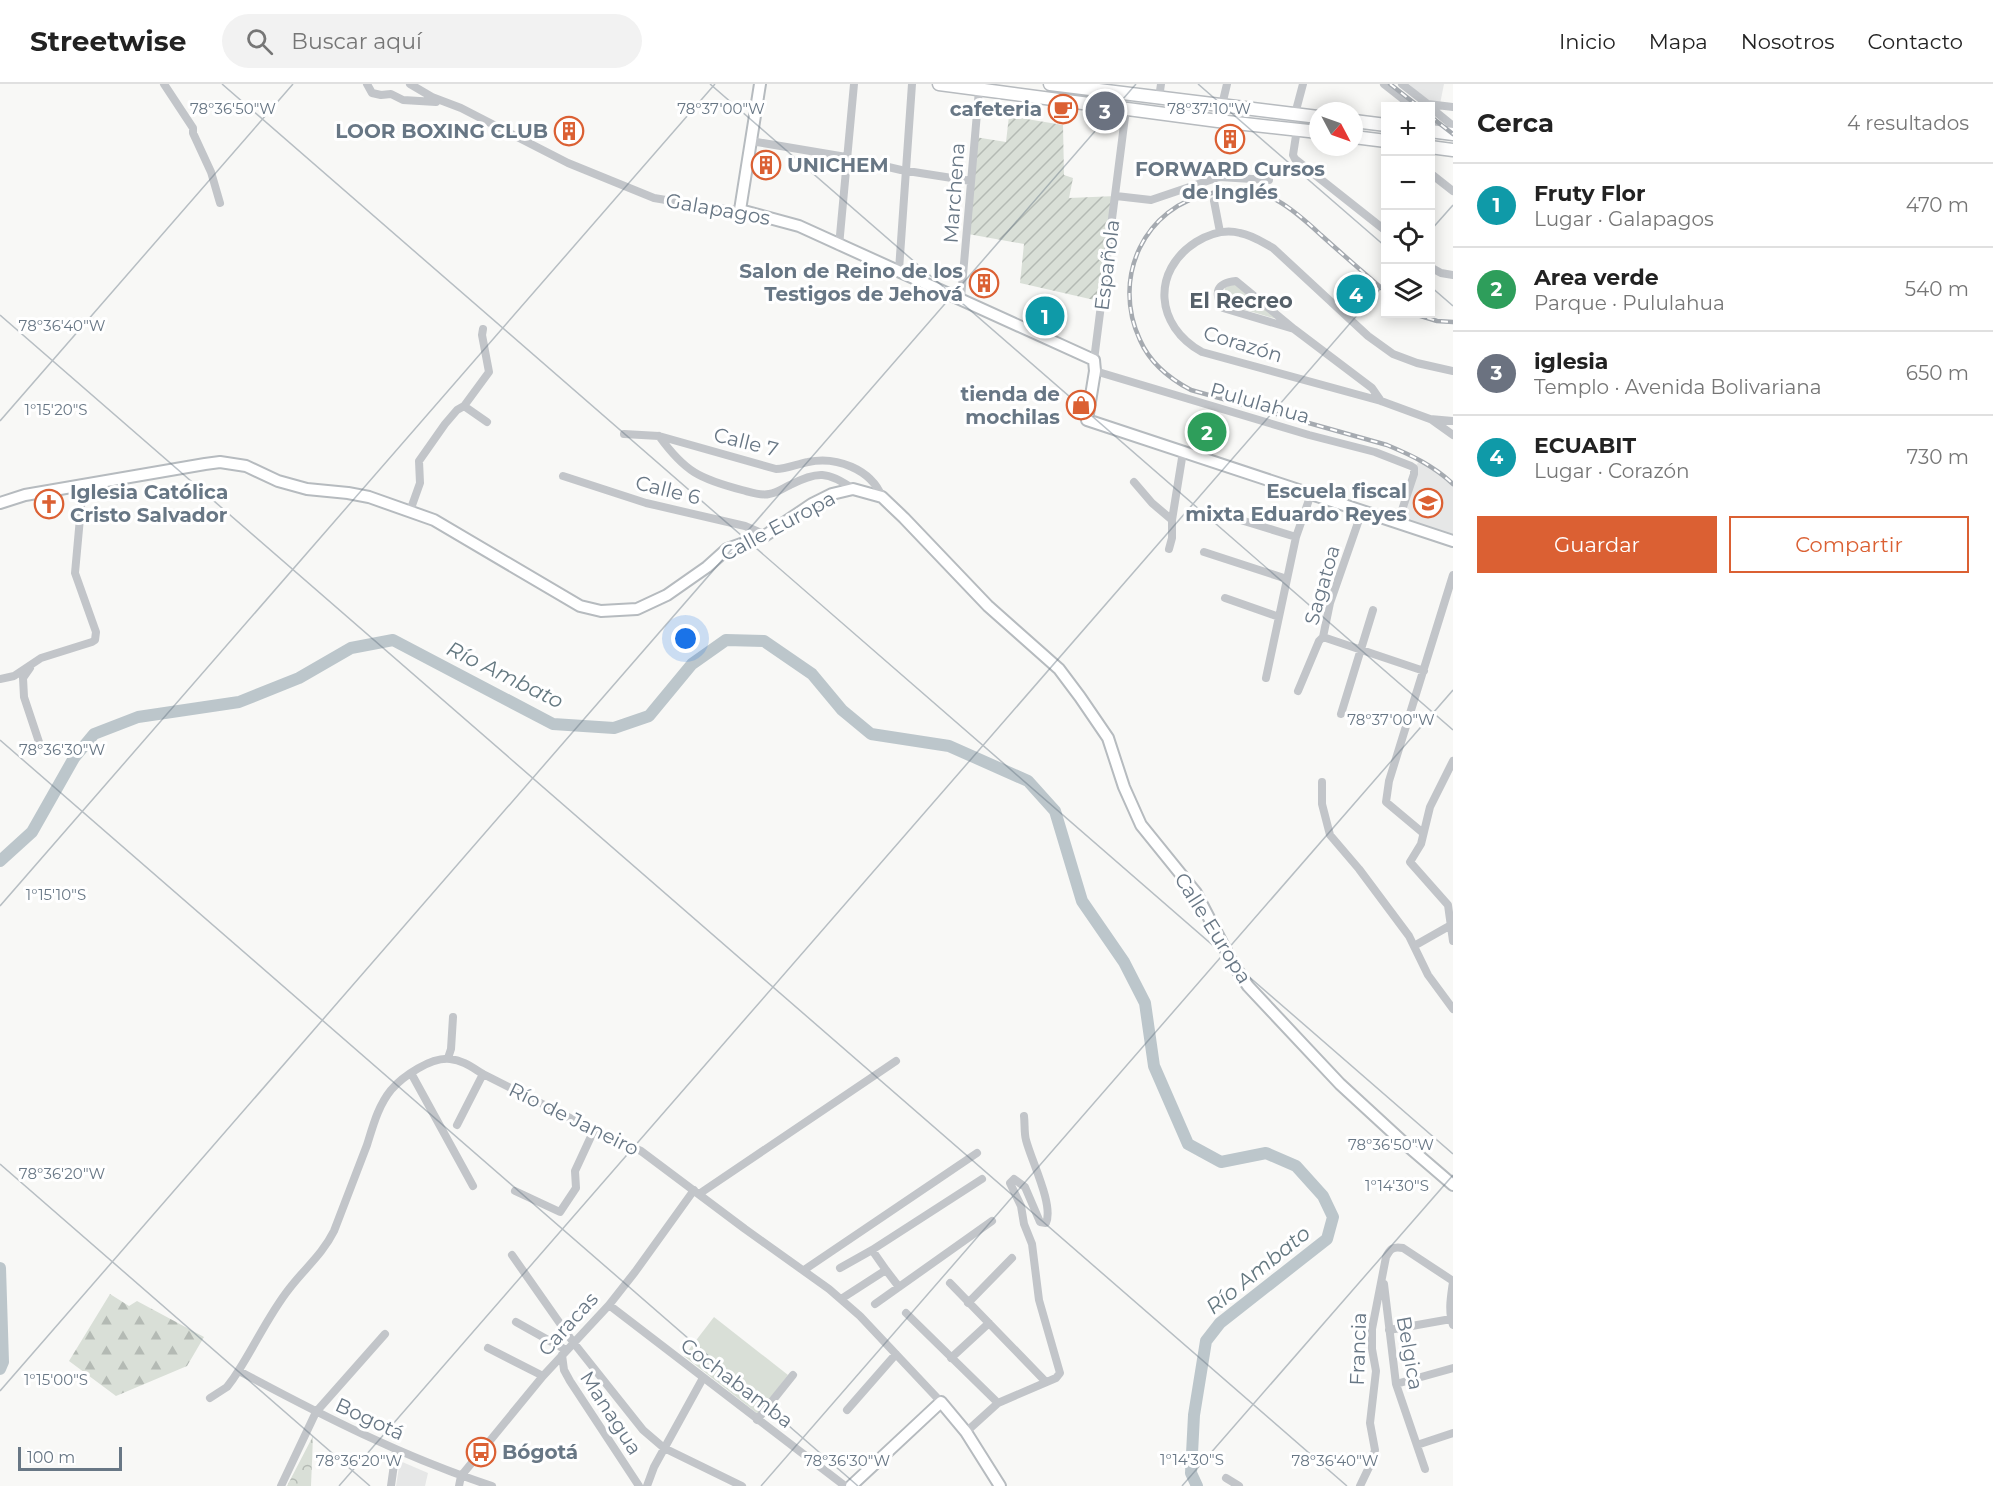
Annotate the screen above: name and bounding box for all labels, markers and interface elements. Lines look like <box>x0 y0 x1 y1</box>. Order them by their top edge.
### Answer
search box <box>222 14 642 68</box>
text: Streetwise <box>30 24 186 58</box>
icon: search <box>243 25 276 58</box>
text: Buscar aquí <box>291 28 422 55</box>
text: Inicio <box>1559 29 1616 54</box>
text: Mapa <box>1649 29 1708 54</box>
text: Nosotros <box>1741 29 1834 54</box>
text: Contacto <box>1867 29 1963 54</box>
pin: 3 <box>1086 88 1124 134</box>
cafe icon: cafeteria <box>1047 93 1079 125</box>
place label: cafeteria <box>950 97 1042 121</box>
text: 78°36'50"W <box>190 99 276 118</box>
text: 78°37'00"W <box>677 99 765 118</box>
text: 78°37'10"W <box>1167 99 1251 118</box>
north arrow <box>1309 102 1363 156</box>
map controls <box>1381 102 1435 318</box>
button: + <box>1381 102 1435 156</box>
text: Cerca <box>1477 107 1554 139</box>
text: 4 resultados <box>1847 111 1969 135</box>
building icon: LOOR BOXING CLUB <box>553 115 585 147</box>
place label: LOOR BOXING CLUB <box>335 119 548 143</box>
building icon: FORWARD Cursos de Inglés <box>1214 123 1246 155</box>
street label: Marchena <box>939 142 969 244</box>
building icon: UNICHEM <box>750 149 782 181</box>
place label: UNICHEM <box>787 153 889 177</box>
button: − <box>1381 156 1435 210</box>
place label: FORWARD Cursos de Inglés <box>1135 157 1325 204</box>
text: Fruty Flor <box>1534 180 1645 207</box>
street label: Galapagos <box>664 188 772 230</box>
text: 1 <box>1493 193 1500 217</box>
text: 470 m <box>1906 193 1969 217</box>
text: Lugar · Galapagos <box>1534 207 1714 231</box>
button: locate <box>1381 210 1435 264</box>
street label: Española <box>1090 218 1124 312</box>
place label: Salon de Reino de los Testigos de Jehová <box>739 259 963 306</box>
button: layers <box>1381 264 1435 318</box>
text: Area verde <box>1534 264 1659 291</box>
building icon: Salon de Reino de los Testigos de Jehová <box>968 267 1000 299</box>
pin: 4 <box>1336 272 1376 316</box>
text: 2 <box>1491 277 1502 301</box>
text: 540 m <box>1905 277 1969 301</box>
district label: El Recreo <box>1189 288 1293 313</box>
text: Parque · Pululahua <box>1534 291 1725 315</box>
pin: 1 <box>1026 294 1064 338</box>
text: 78°36'40"W <box>19 316 106 335</box>
street label: Corazón <box>1201 321 1285 367</box>
text: iglesia <box>1534 348 1608 375</box>
text: 3 <box>1491 361 1502 385</box>
text: 650 m <box>1906 361 1969 385</box>
text: Templo · Avenida Bolivariana <box>1534 375 1822 399</box>
street label: Pululahua <box>1207 377 1313 429</box>
place label: tienda de mochilas <box>960 382 1060 429</box>
shop icon: tienda de mochilas <box>1065 389 1097 421</box>
text: 1°15'20"S <box>25 400 88 419</box>
pin: 2 <box>1188 410 1226 454</box>
street label: Calle 7 <box>711 422 781 462</box>
text: ECUABIT <box>1534 432 1636 459</box>
text: 4 <box>1490 445 1503 469</box>
text: 730 m <box>1906 445 1969 469</box>
text: Lugar · Corazón <box>1534 459 1689 483</box>
street label: Calle 6 <box>633 470 703 510</box>
place label: Escuela fiscal mixta Eduardo Reyes <box>1185 479 1407 526</box>
place label: Iglesia Católica Cristo Salvador <box>70 480 228 527</box>
street label: Calle Europa <box>717 486 839 566</box>
school or university icon: Escuela fiscal mixta Eduardo Reyes <box>1412 487 1444 519</box>
church icon: Iglesia Católica Cristo Salvador <box>33 488 65 520</box>
button: Guardar <box>1477 516 1717 573</box>
button: Compartir <box>1729 516 1969 573</box>
street label: Sagatoa <box>1299 542 1345 628</box>
your location <box>671 624 700 653</box>
water label: Río Ambato <box>443 636 568 714</box>
text: 78°37'00"W <box>1347 710 1435 729</box>
text: 78°36'30"W <box>19 740 105 759</box>
street label: Calle Europa <box>1169 868 1257 988</box>
text: 1°15'10"S <box>26 885 86 904</box>
street label: Río de Janeiro <box>505 1077 643 1161</box>
text: 78°36'50"W <box>1348 1135 1434 1154</box>
text: 78°36'20"W <box>19 1164 105 1183</box>
text: 1°14'30"S <box>1365 1176 1429 1195</box>
water label: Río Ambato <box>1201 1220 1315 1319</box>
street label: Caracas <box>533 1287 603 1361</box>
street label: Francia <box>1345 1312 1371 1386</box>
street label: Belgica <box>1392 1314 1428 1392</box>
street label: Cochabamba <box>676 1333 798 1433</box>
street label: Managua <box>575 1367 647 1459</box>
text: 1°15'00"S <box>24 1370 88 1389</box>
street label: Bogotá <box>332 1393 408 1445</box>
bus stop icon: Bógotá <box>465 1436 497 1468</box>
place label: Bógotá <box>502 1440 578 1464</box>
scale bar <box>18 1444 122 1472</box>
text: 100 m <box>27 1448 75 1467</box>
text: 1°14'30"S <box>1160 1450 1224 1469</box>
text: 78°36'20"W <box>316 1451 402 1470</box>
text: 78°36'30"W <box>804 1451 890 1470</box>
text: 78°36'40"W <box>1292 1451 1379 1470</box>

